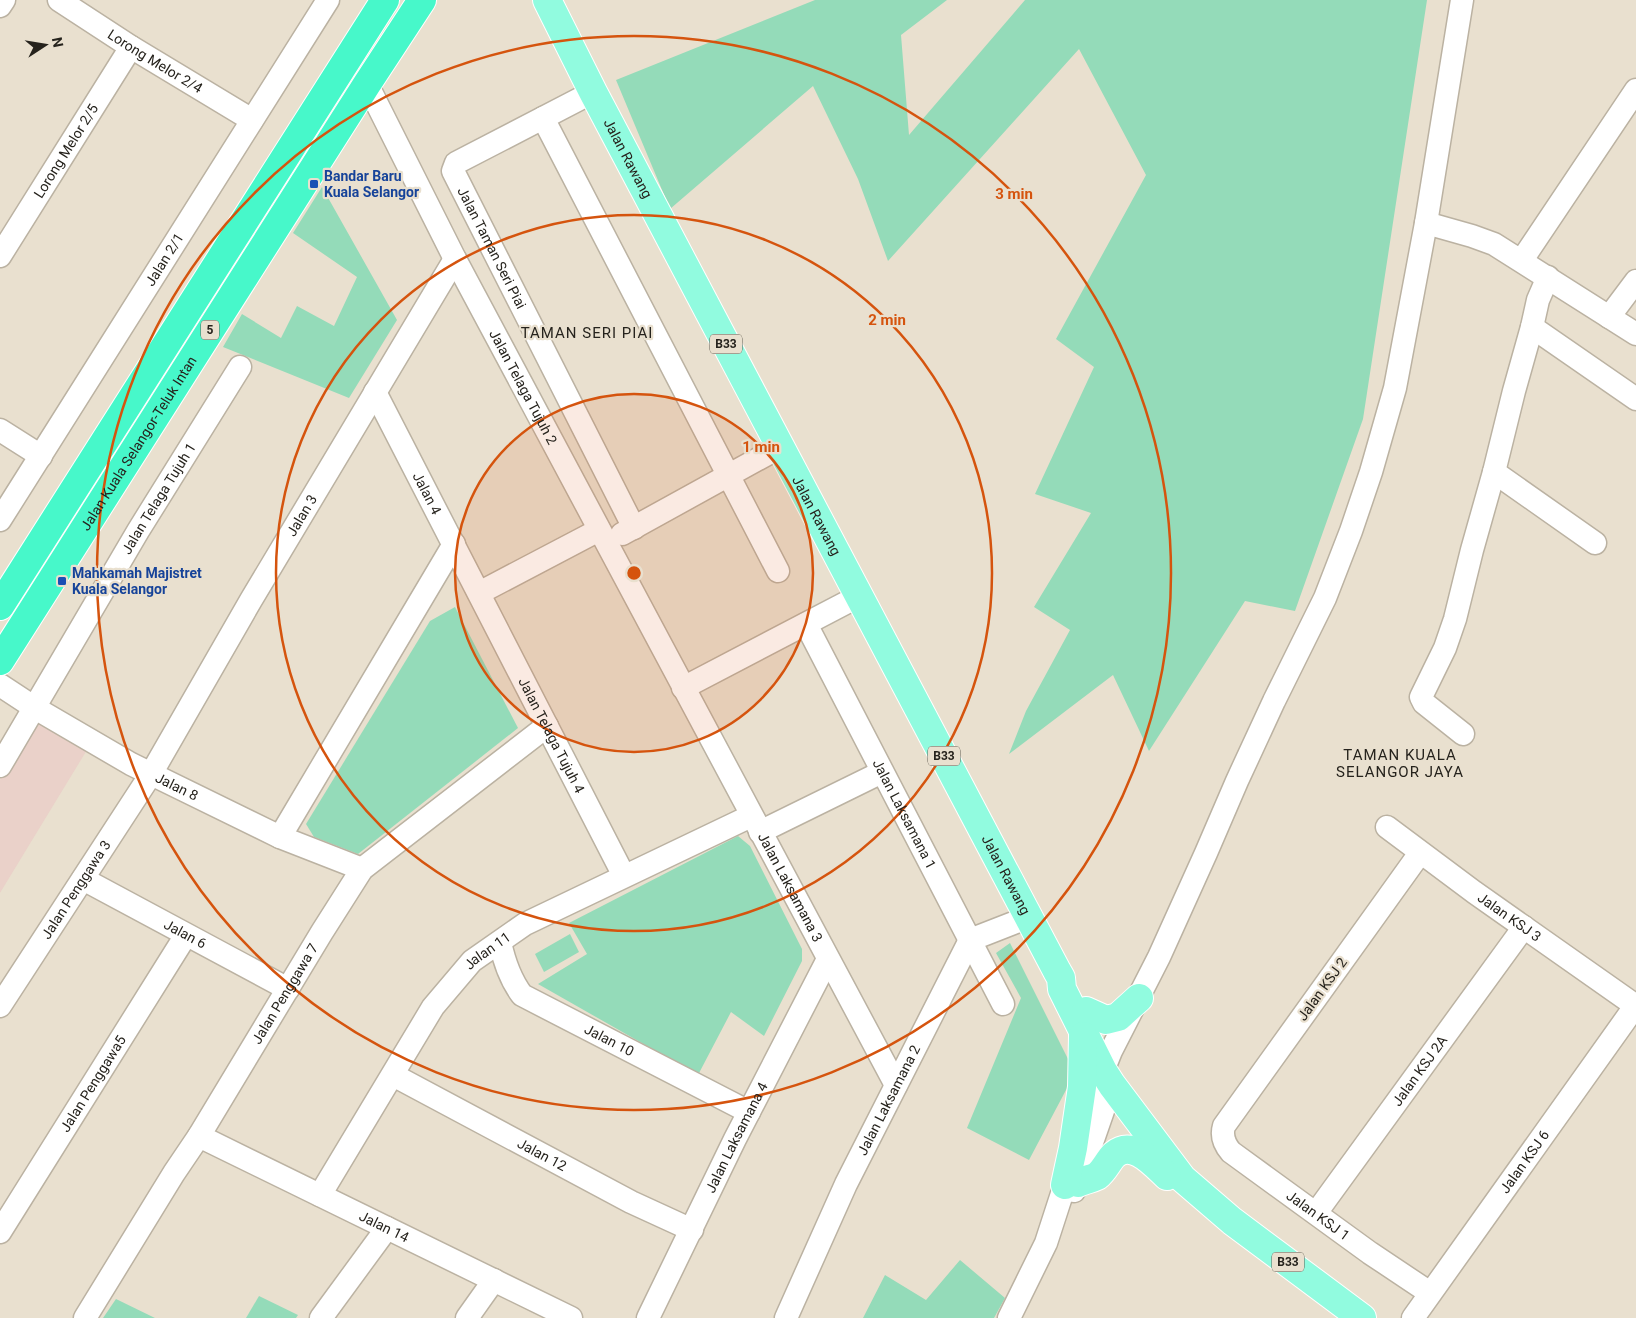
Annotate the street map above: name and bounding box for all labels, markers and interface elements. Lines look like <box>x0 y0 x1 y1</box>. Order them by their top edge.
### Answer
north arrow <box>20 20 70 70</box>
street label: Lorong Melor 2/4 <box>105 26 205 96</box>
text: N <box>49 36 67 49</box>
street label: Lorong Melor 2/5 <box>30 101 101 201</box>
street label: Jalan Rawang <box>601 116 656 201</box>
place label: Bandar Baru Kuala Selangor <box>324 168 419 200</box>
marker: Bandar Baru Kuala Selangor <box>308 178 320 190</box>
street label: Jalan Taman Seri Piai <box>454 184 529 311</box>
text: 3 min <box>995 185 1033 203</box>
street label: Jalan 2/1 <box>142 230 187 289</box>
text: 2 min <box>868 311 906 329</box>
road number: 5 <box>201 320 219 340</box>
district label: TAMAN SERI PIAI <box>521 324 653 342</box>
street label: Jalan Telaga Tujuh 2 <box>486 327 561 447</box>
road number: B33 <box>710 334 742 354</box>
street label: Jalan Kuala Selangor-Teluk Intan <box>77 353 200 533</box>
text: 1 min <box>742 438 780 456</box>
street label: Jalan Telaga Tujuh 1 <box>118 440 199 557</box>
street label: Jalan 4 <box>410 469 445 517</box>
street label: Jalan Rawang <box>789 473 844 558</box>
street label: Jalan 3 <box>283 492 320 539</box>
centre of rings <box>625 564 643 582</box>
place label: Mahkamah Majistret Kuala Selangor <box>72 565 202 597</box>
marker: Mahkamah Majistret Kuala Selangor <box>56 575 68 587</box>
street label: Jalan Telaga Tujuh 4 <box>515 675 588 796</box>
road number: B33 <box>928 746 960 766</box>
district label: TAMAN KUALA SELANGOR JAYA <box>1336 746 1464 781</box>
street label: Jalan Laksamana 1 <box>869 756 940 872</box>
street label: Jalan 8 <box>153 769 201 804</box>
street label: Jalan Laksamana 3 <box>755 830 826 944</box>
street label: Jalan Rawang <box>979 832 1034 917</box>
street label: Jalan Penggawa 3 <box>38 837 114 942</box>
street label: Jalan KSJ 3 <box>1475 889 1544 945</box>
street label: Jalan 6 <box>161 916 209 952</box>
street label: Jalan 11 <box>461 929 513 973</box>
street label: Jalan Penggawa 7 <box>248 940 321 1047</box>
street label: Jalan KSJ 2 <box>1294 954 1350 1024</box>
street label: Jalan 10 <box>582 1021 637 1059</box>
street label: Jalan Penggawa5 <box>57 1032 129 1135</box>
street label: Jalan KSJ 2A <box>1389 1032 1450 1109</box>
street label: Jalan Laksamana 2 <box>854 1042 923 1158</box>
street label: Jalan Laksamana 4 <box>702 1080 771 1195</box>
street label: Jalan KSJ 6 <box>1496 1127 1552 1196</box>
street label: Jalan 12 <box>515 1135 570 1174</box>
street label: Jalan KSJ 1 <box>1284 1187 1353 1243</box>
street label: Jalan 14 <box>357 1208 412 1245</box>
road number: B33 <box>1272 1252 1304 1272</box>

